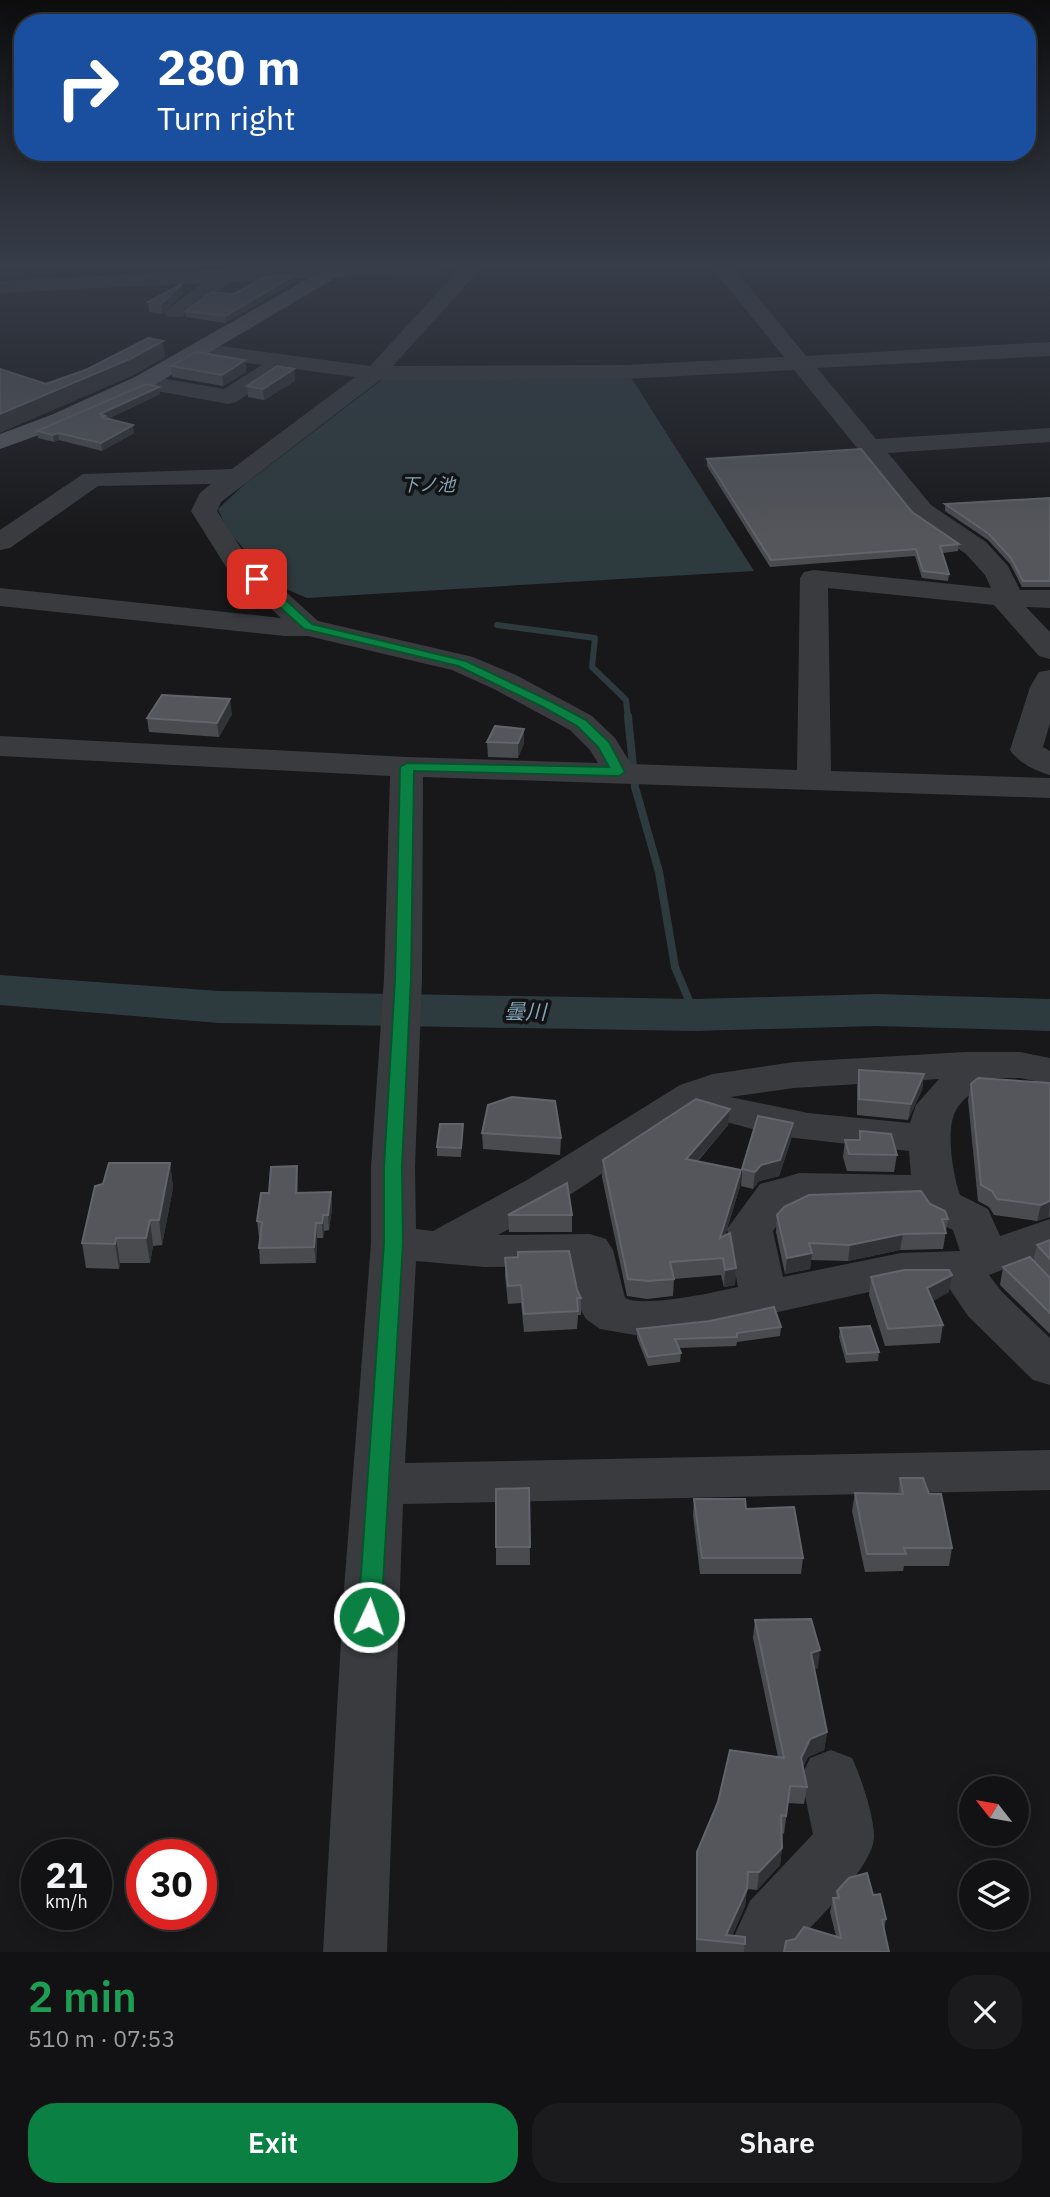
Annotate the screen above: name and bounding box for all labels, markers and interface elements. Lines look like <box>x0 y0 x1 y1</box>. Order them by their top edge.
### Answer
text: 280 m <box>157 35 301 98</box>
icon: right <box>42 42 133 133</box>
text: Turn right <box>157 97 295 139</box>
water label: 下ノ池 <box>401 473 457 496</box>
pin <box>227 549 287 609</box>
icon: arrive <box>238 560 276 598</box>
water label: 曇川 <box>504 997 548 1025</box>
position arrow <box>332 1580 406 1654</box>
north arrow <box>959 1776 1029 1846</box>
map controls <box>959 1776 1029 1930</box>
speed limit sign: 30 <box>126 1839 217 1930</box>
text: 21 <box>45 1852 88 1898</box>
button: layers <box>959 1860 1029 1930</box>
text: km/h <box>45 1890 88 1913</box>
text: 2 min <box>28 1969 137 2024</box>
button: close <box>948 1975 1022 2049</box>
text: 510 m · 07:53 <box>28 2023 175 2053</box>
button: Exit <box>28 2103 518 2183</box>
button: Share <box>532 2103 1022 2183</box>

